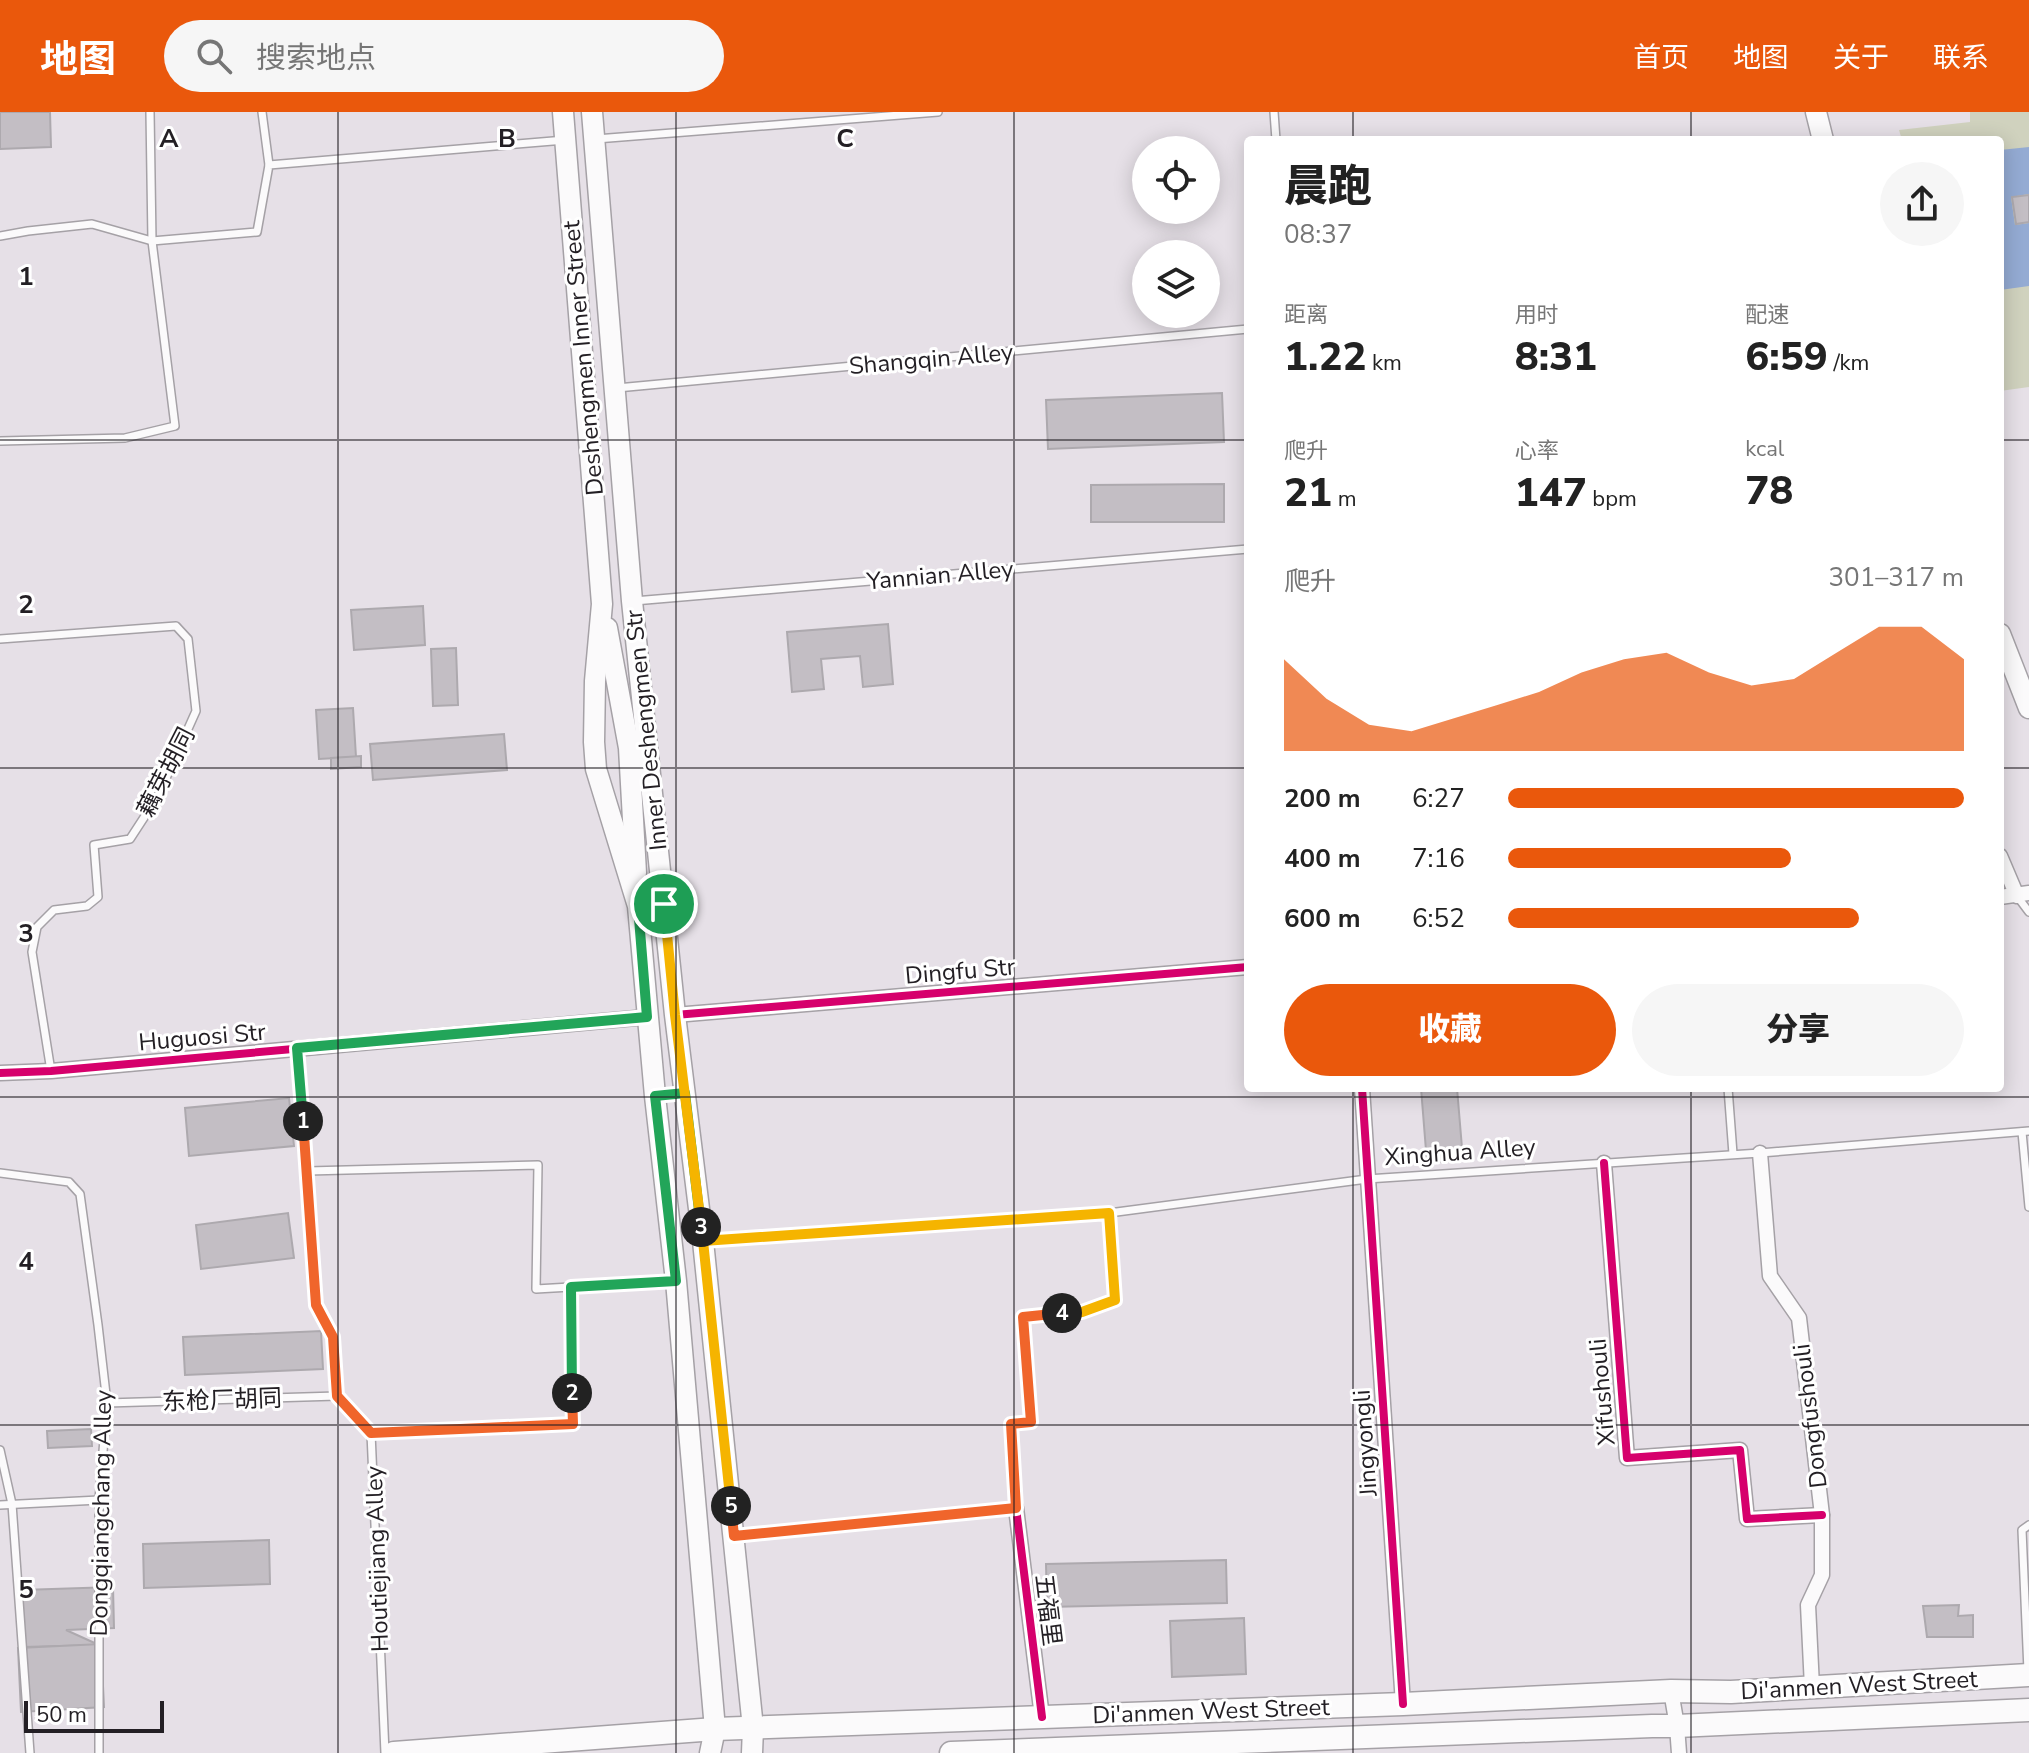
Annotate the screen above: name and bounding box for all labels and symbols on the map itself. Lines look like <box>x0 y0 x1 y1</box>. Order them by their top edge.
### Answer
text: A <box>159 121 179 156</box>
text: B <box>498 121 516 156</box>
text: C <box>836 121 854 156</box>
street label: Deshengmen Inner Street <box>555 219 611 497</box>
text: 1 <box>18 259 34 294</box>
street label: Shangqin Alley <box>848 336 1015 382</box>
street label: Yannian Alley <box>864 553 1015 597</box>
text: 2 <box>18 587 34 622</box>
street label: Inner Deshengmen Str <box>617 608 675 852</box>
street label: 藕芽胡同 <box>130 722 202 822</box>
pin <box>630 870 698 938</box>
text: 3 <box>18 916 34 951</box>
street label: Dingfu Str <box>904 950 1017 992</box>
street label: Huguosi Str <box>137 1015 267 1058</box>
pin: 1 <box>283 1101 323 1141</box>
street label: Xinghua Alley <box>1383 1131 1537 1173</box>
pin: 3 <box>681 1207 721 1247</box>
text: 4 <box>18 1244 34 1279</box>
pin: 4 <box>1042 1293 1082 1333</box>
street label: Xifushouli <box>1581 1337 1623 1447</box>
street label: Dongfushouli <box>1785 1342 1835 1490</box>
pin: 2 <box>552 1373 592 1413</box>
street label: 东枪厂胡同 <box>161 1382 283 1418</box>
street label: Dongqiangchang Alley <box>83 1389 119 1637</box>
street label: Jingyongli <box>1345 1389 1385 1498</box>
street label: Houtiejiang Alley <box>358 1465 396 1653</box>
pin: 5 <box>711 1486 751 1526</box>
text: 5 <box>18 1572 34 1607</box>
street label: 五福里 <box>1028 1572 1068 1648</box>
street label: Di'anmen West Street <box>1740 1663 1979 1707</box>
street label: Di'anmen West Street <box>1092 1691 1331 1731</box>
scale bar <box>24 1697 164 1733</box>

